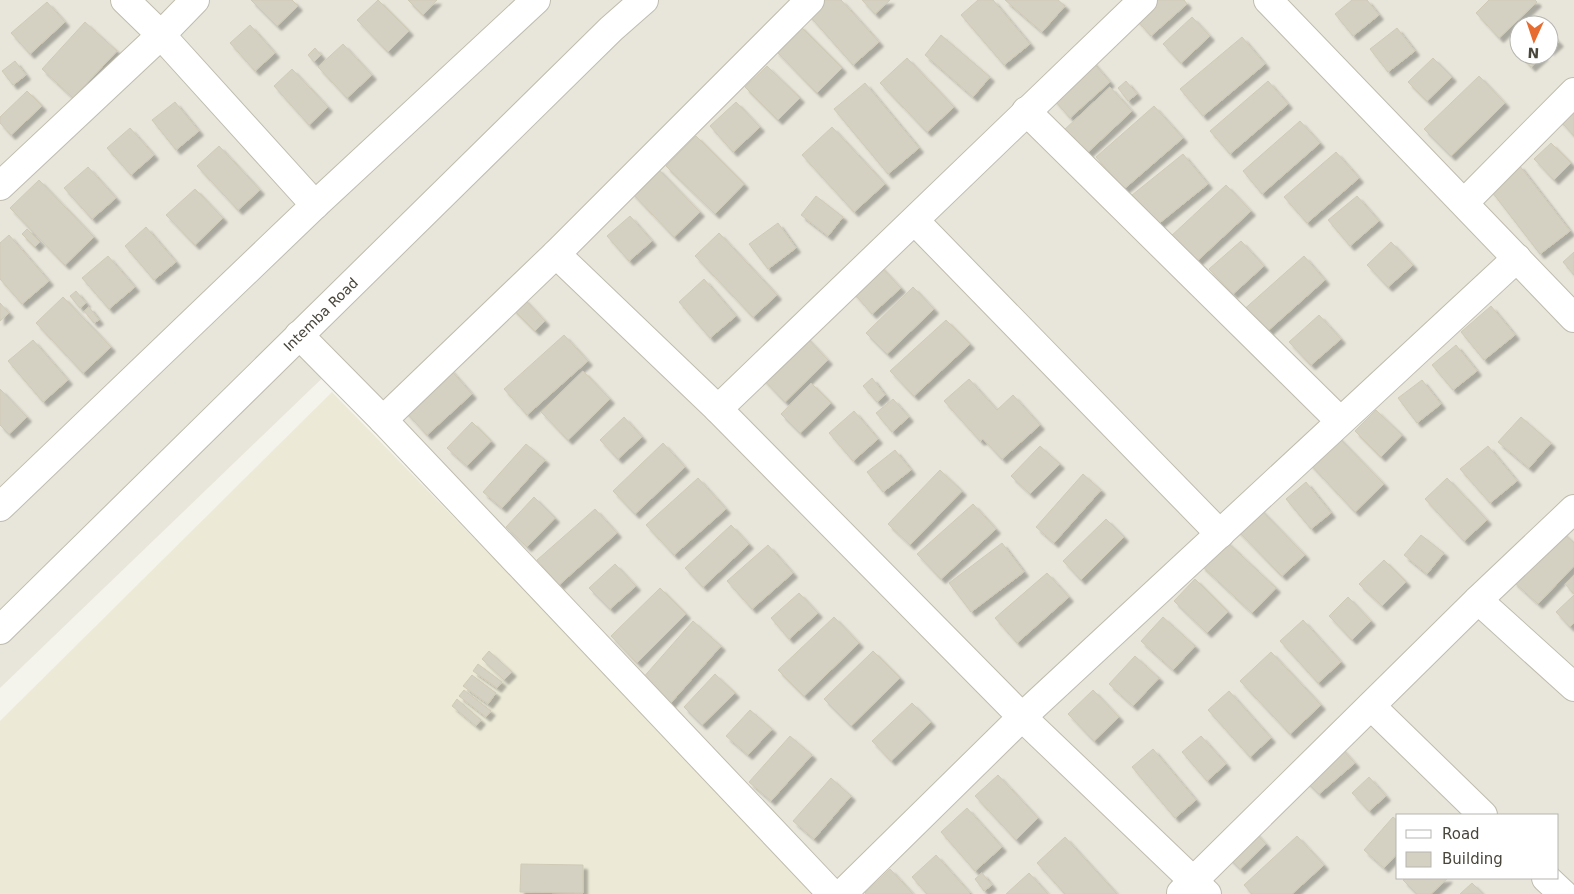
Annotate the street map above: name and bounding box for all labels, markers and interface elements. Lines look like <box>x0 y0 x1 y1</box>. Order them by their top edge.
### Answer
north arrow <box>1509 15 1559 65</box>
text: N <box>1527 45 1540 61</box>
street label: Intemba Road <box>280 274 361 354</box>
legend <box>1396 814 1559 879</box>
text: Road <box>1442 825 1480 843</box>
text: Building <box>1442 850 1503 868</box>

